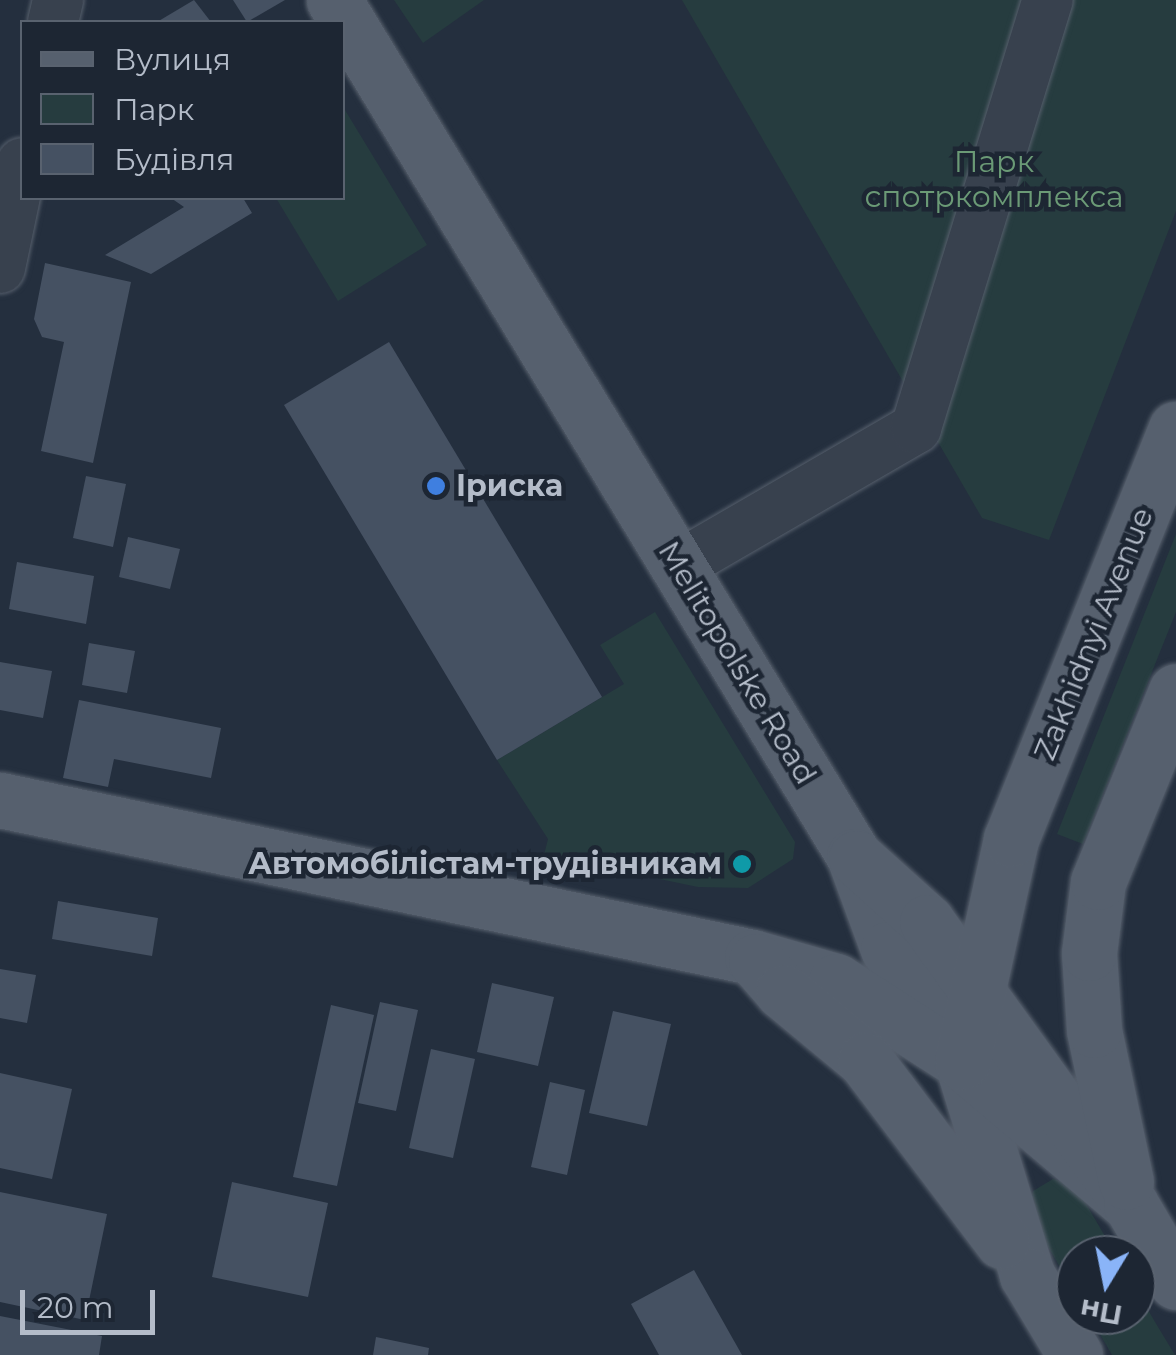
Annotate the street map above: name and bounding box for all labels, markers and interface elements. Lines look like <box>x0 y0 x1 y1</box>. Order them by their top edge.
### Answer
legend <box>20 20 345 200</box>
text: Вулиця <box>114 41 231 78</box>
text: Парк <box>114 91 194 128</box>
text: Будівля <box>114 141 234 178</box>
park label: Парк спотркомплекса <box>864 144 1124 214</box>
place label: Іриска <box>456 468 563 504</box>
marker: Іриска <box>425 475 447 497</box>
street label: Zakhidnyi Avenue <box>1027 503 1161 765</box>
street label: Melitopolske Road <box>650 535 824 791</box>
place label: Автомобілістам-трудівникам <box>248 846 722 882</box>
marker: Автомобілістам-трудівникам <box>731 853 753 875</box>
north arrow <box>1056 1235 1156 1335</box>
scale bar <box>25 1270 160 1332</box>
text: 20 m <box>37 1289 114 1326</box>
text: Пн <box>1077 1292 1125 1333</box>

